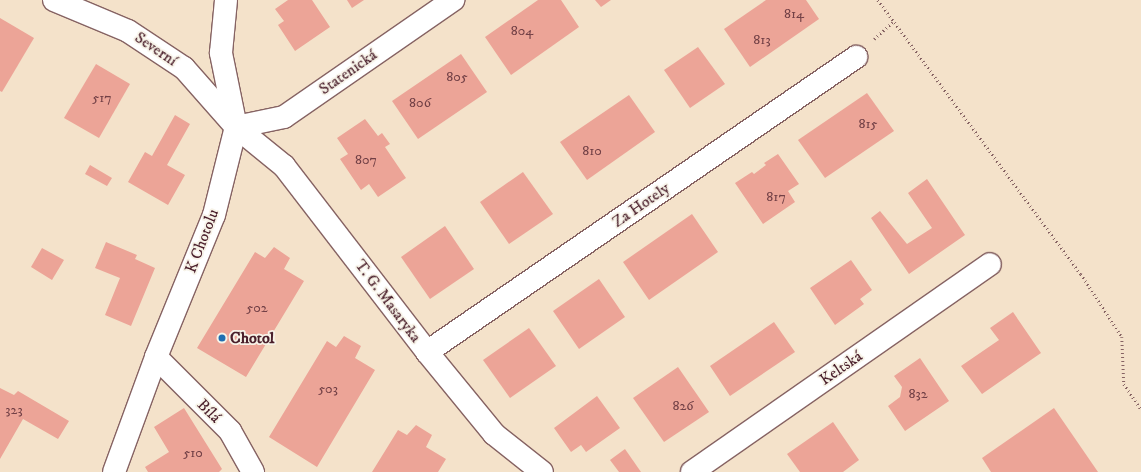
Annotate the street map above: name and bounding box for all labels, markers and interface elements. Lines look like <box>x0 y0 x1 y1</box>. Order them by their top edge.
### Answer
house number: 814 <box>784 6 804 22</box>
house number: 804 <box>511 23 533 39</box>
street label: Severní <box>131 28 181 70</box>
house number: 813 <box>753 32 771 48</box>
street label: Statenická <box>315 45 381 99</box>
house number: 805 <box>446 69 468 85</box>
house number: 517 <box>92 90 112 106</box>
house number: 806 <box>409 95 431 111</box>
house number: 815 <box>858 116 878 132</box>
house number: 810 <box>582 143 602 159</box>
house number: 807 <box>355 152 377 168</box>
street label: Za Hotely <box>609 178 673 232</box>
house number: 817 <box>766 189 786 205</box>
street label: K Chotolu <box>181 206 223 276</box>
street label: T. G. Masaryka <box>351 256 425 346</box>
house number: 502 <box>246 300 268 316</box>
place label: Chotol <box>230 328 274 348</box>
marker: Chotol <box>217 333 227 343</box>
street label: Keltská <box>816 346 866 390</box>
house number: 503 <box>318 381 338 397</box>
house number: 832 <box>908 386 928 402</box>
street label: Bílá <box>193 395 225 427</box>
house number: 826 <box>672 398 694 414</box>
house number: 323 <box>5 402 23 418</box>
house number: 510 <box>183 445 203 461</box>

